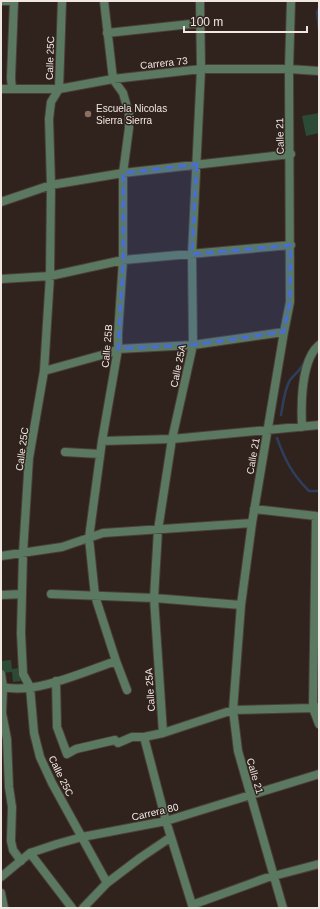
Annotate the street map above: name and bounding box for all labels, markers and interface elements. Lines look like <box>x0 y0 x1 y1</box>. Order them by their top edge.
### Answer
scale bar <box>184 8 307 34</box>
text: 100 m <box>190 15 223 29</box>
street label: Calle 25C <box>44 36 56 80</box>
street label: Carrera 73 <box>140 55 189 71</box>
place label: Escuela Nicolas Sierra Sierra <box>96 103 167 126</box>
marker: Escuela Nicolas Sierra Sierra <box>83 109 93 119</box>
street label: Calle 21 <box>274 117 286 154</box>
street label: Calle 25B <box>100 324 114 368</box>
street label: Calle 25A <box>168 343 188 388</box>
street label: Calle 25C <box>13 426 31 472</box>
street label: Calle 21 <box>244 437 262 475</box>
street label: Calle 25A <box>143 668 157 712</box>
street label: Calle 25C <box>46 754 76 798</box>
street label: Calle 21 <box>245 757 265 796</box>
street label: Carrera 80 <box>130 801 180 823</box>

